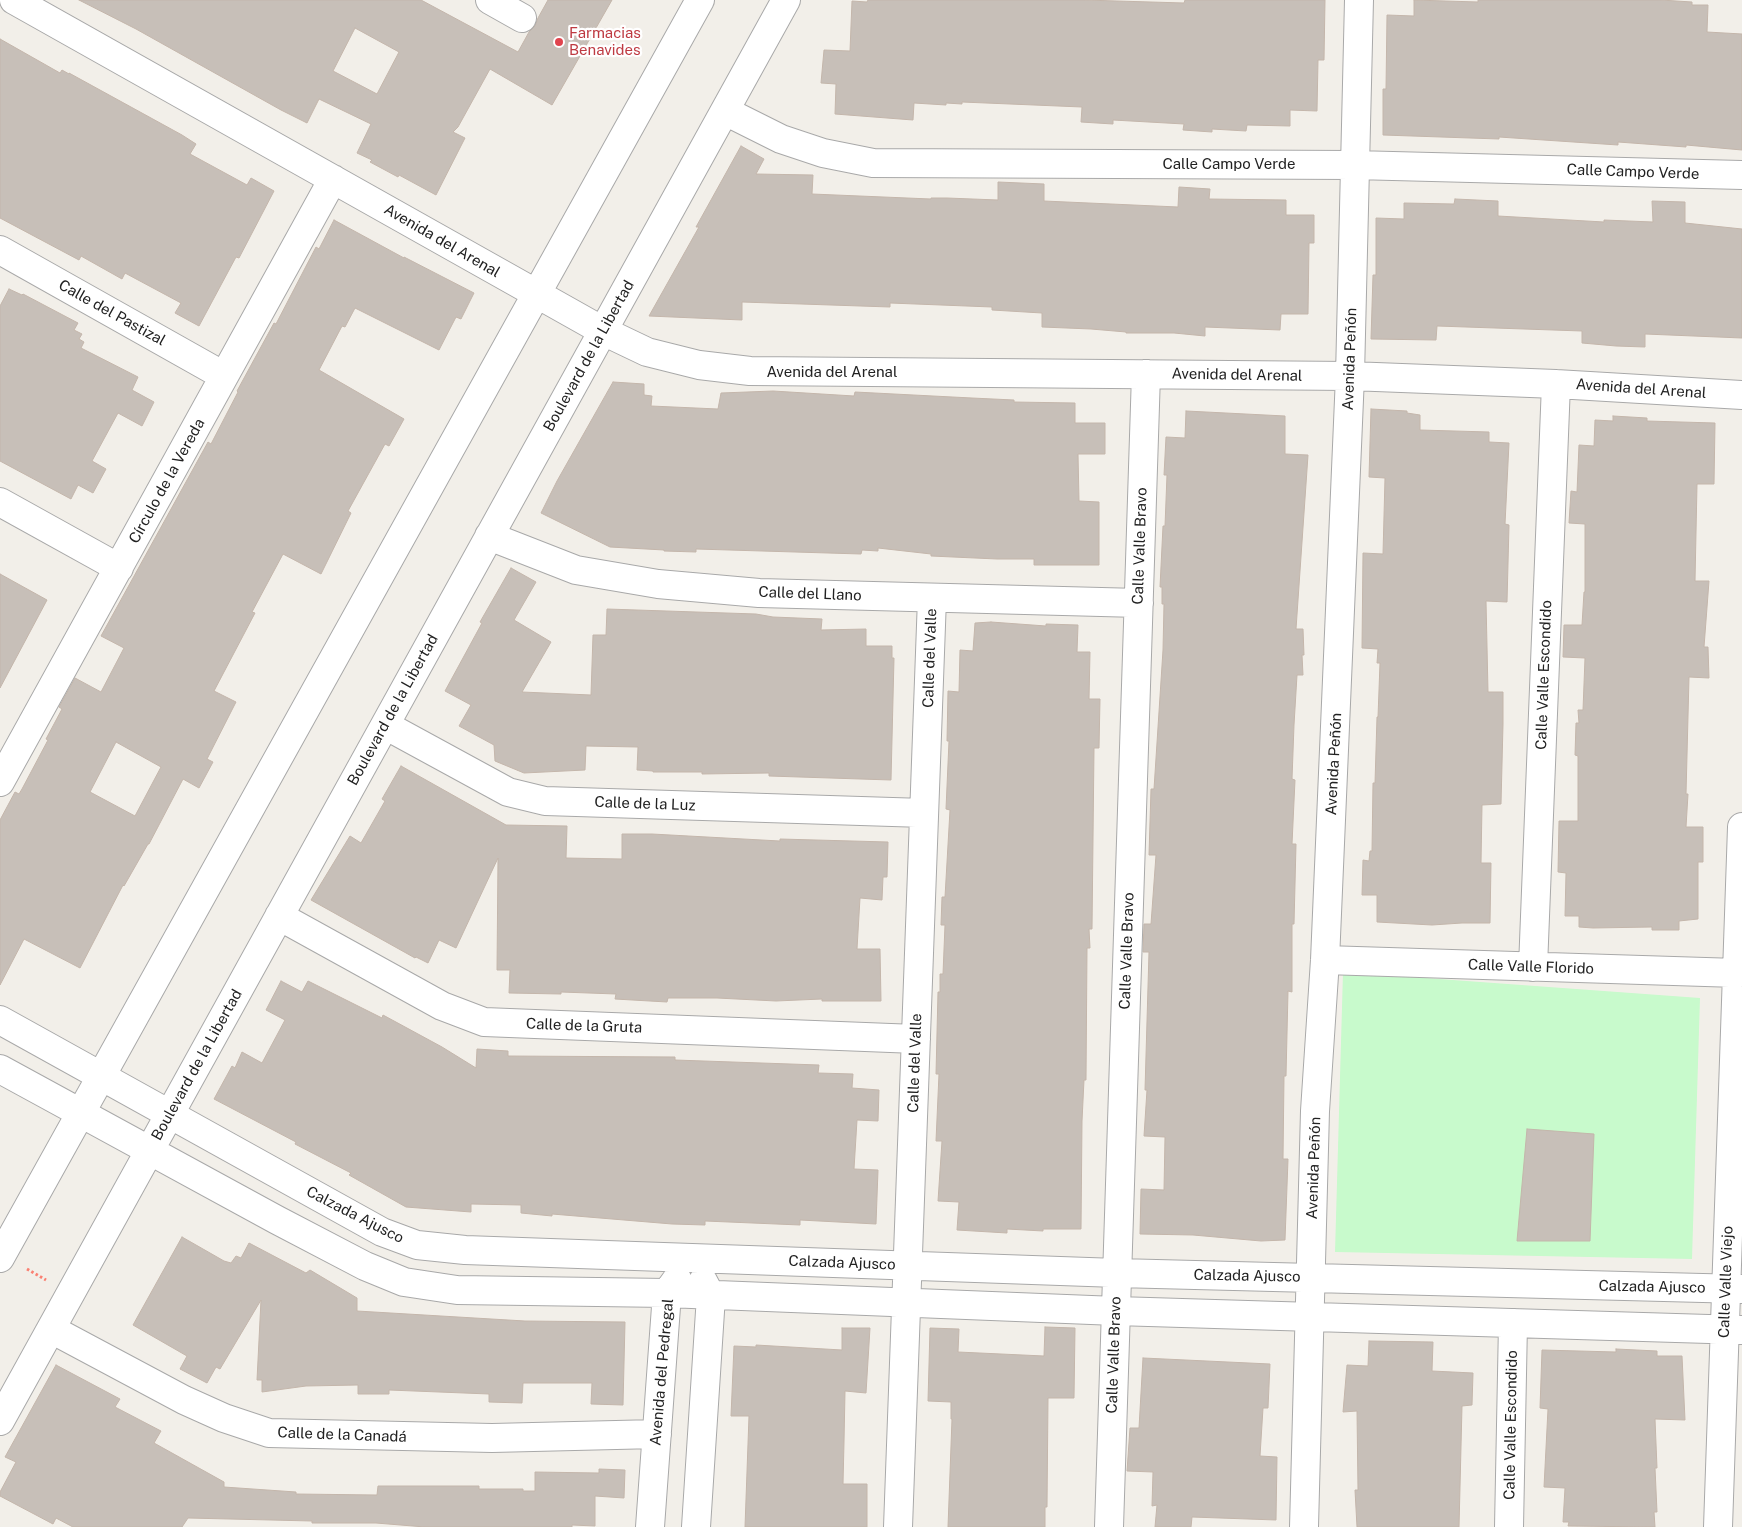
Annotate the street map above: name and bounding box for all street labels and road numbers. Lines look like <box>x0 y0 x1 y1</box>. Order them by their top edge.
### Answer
street label: Calle Campo Verde <box>1163 155 1295 173</box>
street label: Calle Campo Verde <box>1566 161 1700 183</box>
street label: Avenida del Arenal <box>381 200 503 282</box>
street label: Calle del Pastizal <box>55 276 169 350</box>
street label: Boulevard de la Libertad <box>540 277 638 435</box>
street label: Avenida Peñón <box>1339 307 1361 411</box>
street label: Avenida del Arenal <box>767 363 897 381</box>
street label: Avenida del Arenal <box>1171 365 1303 385</box>
street label: Avenida del Arenal <box>1575 375 1707 403</box>
street label: Círculo de la Vereda <box>125 415 209 547</box>
street label: Calle Valle Bravo <box>1129 487 1151 605</box>
street label: Calle del Llano <box>758 583 862 605</box>
street label: Calle Valle Escondido <box>1532 600 1556 750</box>
street label: Calle del Valle <box>919 608 941 708</box>
street label: Boulevard de la Libertad <box>344 631 442 789</box>
street label: Avenida Peñón <box>1322 712 1346 816</box>
street label: Calle de la Luz <box>594 793 696 815</box>
street label: Calle Valle Bravo <box>1116 892 1138 1010</box>
street label: Calle Valle Florido <box>1468 956 1594 978</box>
street label: Boulevard de la Libertad <box>148 986 246 1144</box>
street label: Calle del Valle <box>904 1013 926 1113</box>
street label: Calle de la Gruta <box>526 1015 642 1037</box>
street label: Avenida Peñón <box>1303 1116 1325 1220</box>
street label: Calzada Ajusco <box>303 1183 407 1247</box>
street label: Calle Valle Viejo <box>1715 1226 1737 1338</box>
street label: Calzada Ajusco <box>788 1252 896 1274</box>
street label: Calzada Ajusco <box>1193 1266 1301 1286</box>
street label: Calzada Ajusco <box>1598 1277 1706 1297</box>
street label: Calle Valle Bravo <box>1103 1296 1125 1414</box>
street label: Avenida del Pedregal <box>647 1298 677 1446</box>
street label: Calle Valle Escondido <box>1501 1350 1521 1500</box>
street label: Calle de la Canadá <box>277 1424 407 1446</box>

